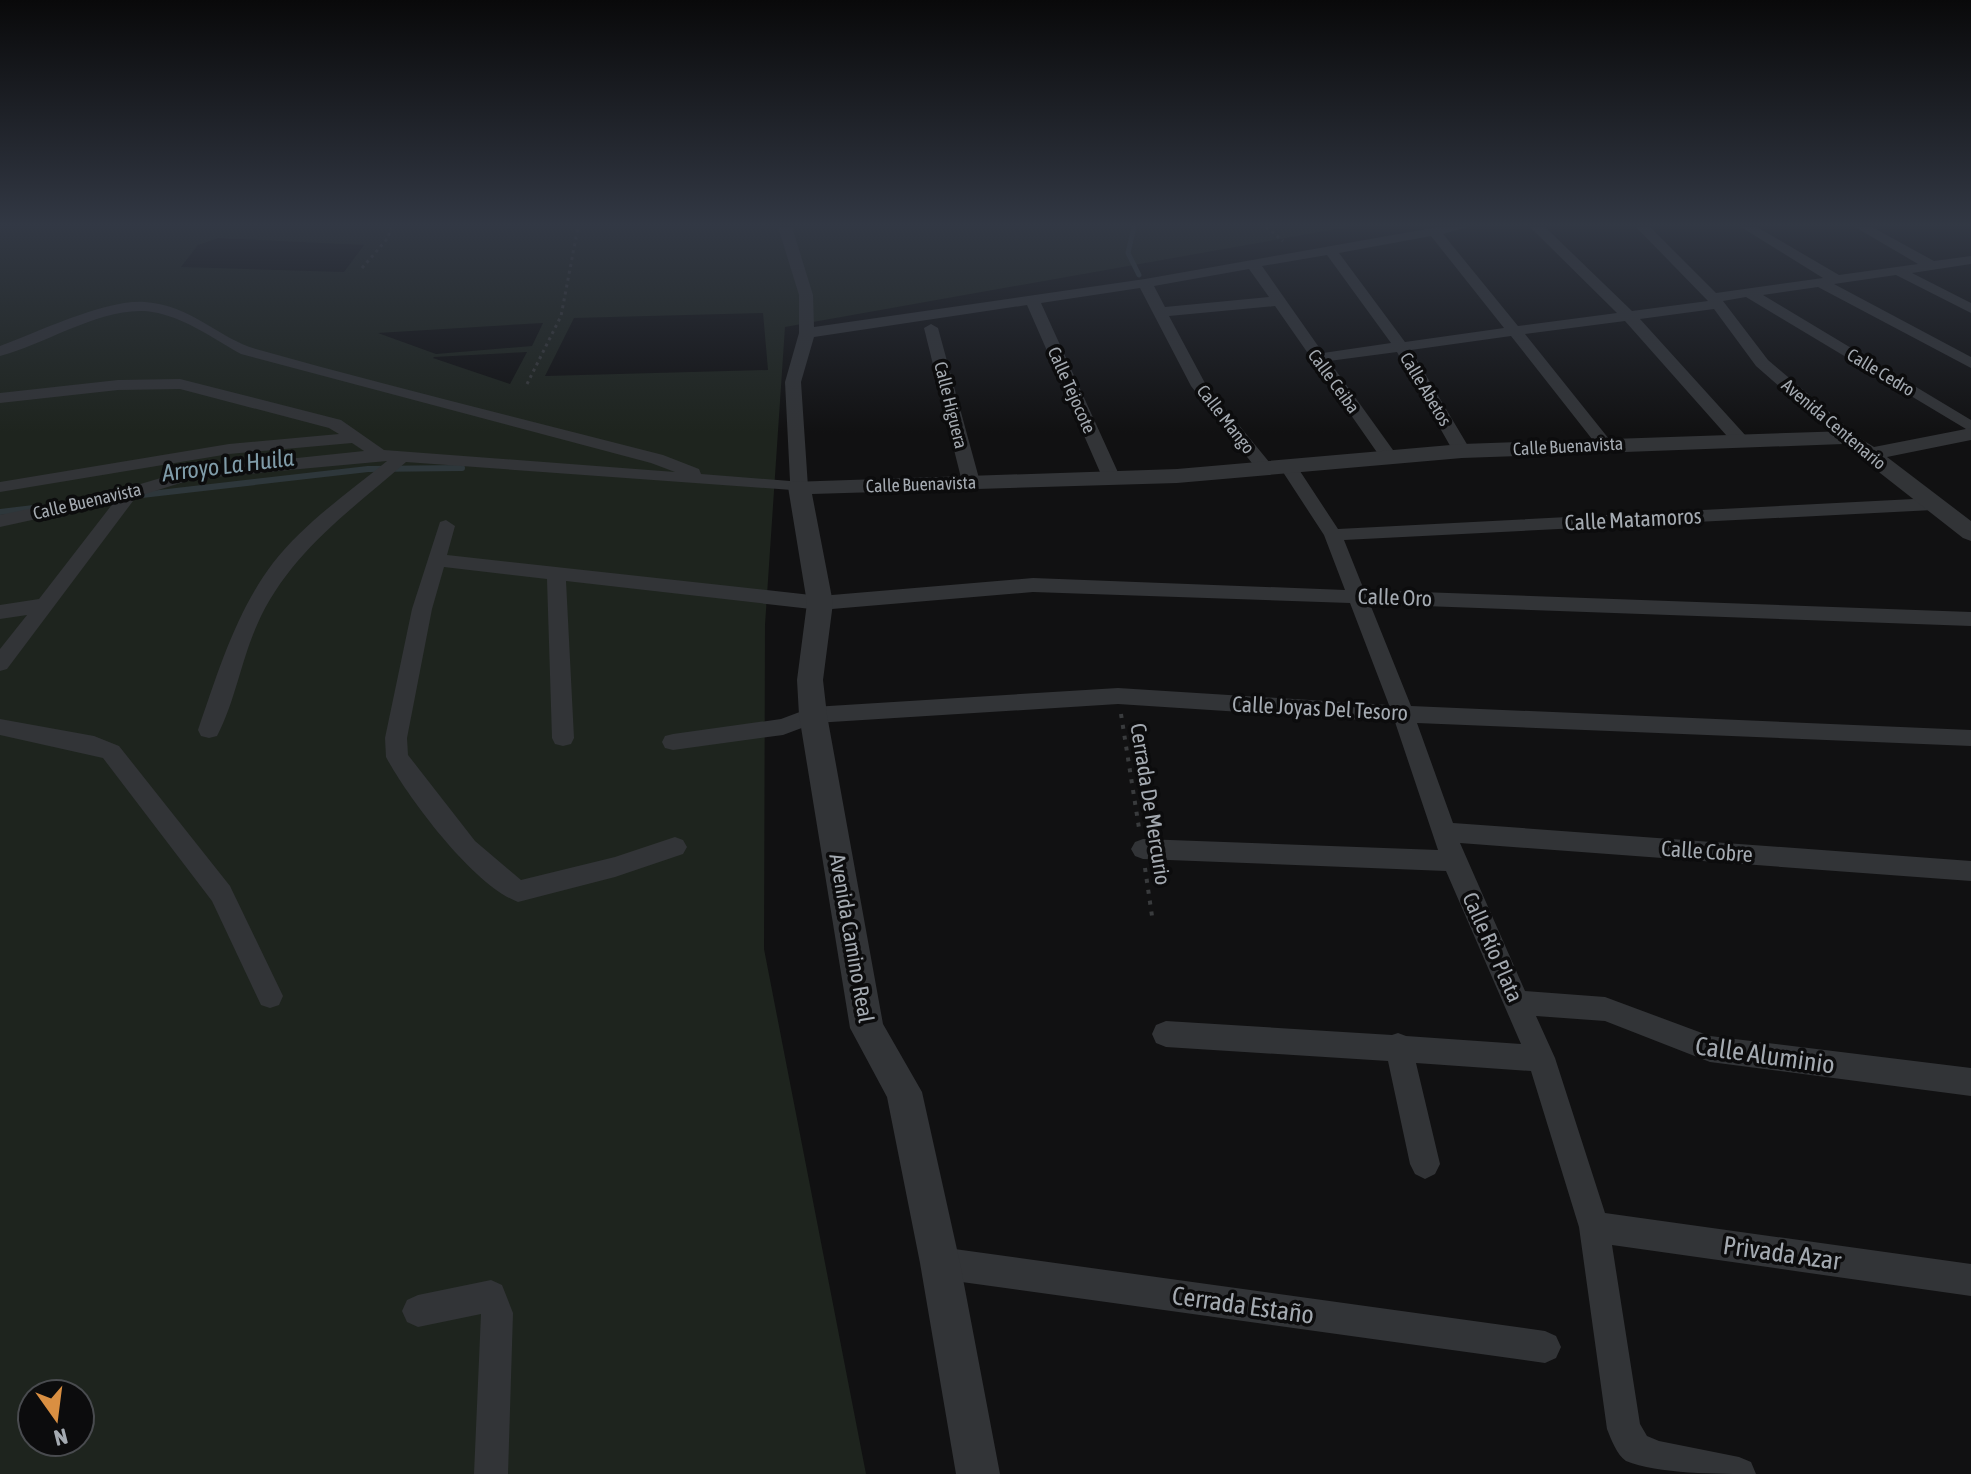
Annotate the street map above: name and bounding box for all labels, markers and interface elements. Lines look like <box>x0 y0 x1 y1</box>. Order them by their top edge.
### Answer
street label: Calle Tejocote <box>1044 344 1100 436</box>
street label: Calle Cedro <box>1843 344 1919 400</box>
street label: Calle Ceiba <box>1304 345 1364 417</box>
street label: Calle Abetos <box>1396 349 1456 429</box>
street label: Calle Higuera <box>930 359 972 451</box>
street label: Avenida Centenario <box>1778 374 1890 474</box>
street label: Calle Mango <box>1193 380 1259 458</box>
street label: Calle Buenavista <box>1512 433 1624 459</box>
water label: Arroyo La Huila <box>160 444 295 487</box>
street label: Calle Buenavista <box>865 472 977 496</box>
street label: Calle Buenavista <box>31 478 143 524</box>
street label: Calle Matamoros <box>1564 502 1702 536</box>
street label: Calle Oro <box>1357 583 1433 611</box>
street label: Calle Joyas Del Tesoro <box>1231 690 1409 726</box>
street label: Cerrada De Mercurio <box>1125 721 1177 887</box>
street label: Calle Cobre <box>1660 835 1754 867</box>
street label: Avenida Camino Real <box>824 851 880 1025</box>
street label: Calle Río Plata <box>1457 888 1529 1006</box>
street label: Calle Aluminio <box>1693 1030 1837 1080</box>
street label: Privada Azar <box>1721 1230 1843 1276</box>
street label: Cerrada Estaño <box>1170 1280 1316 1330</box>
north arrow <box>16 1378 96 1458</box>
text: N <box>51 1423 70 1452</box>

